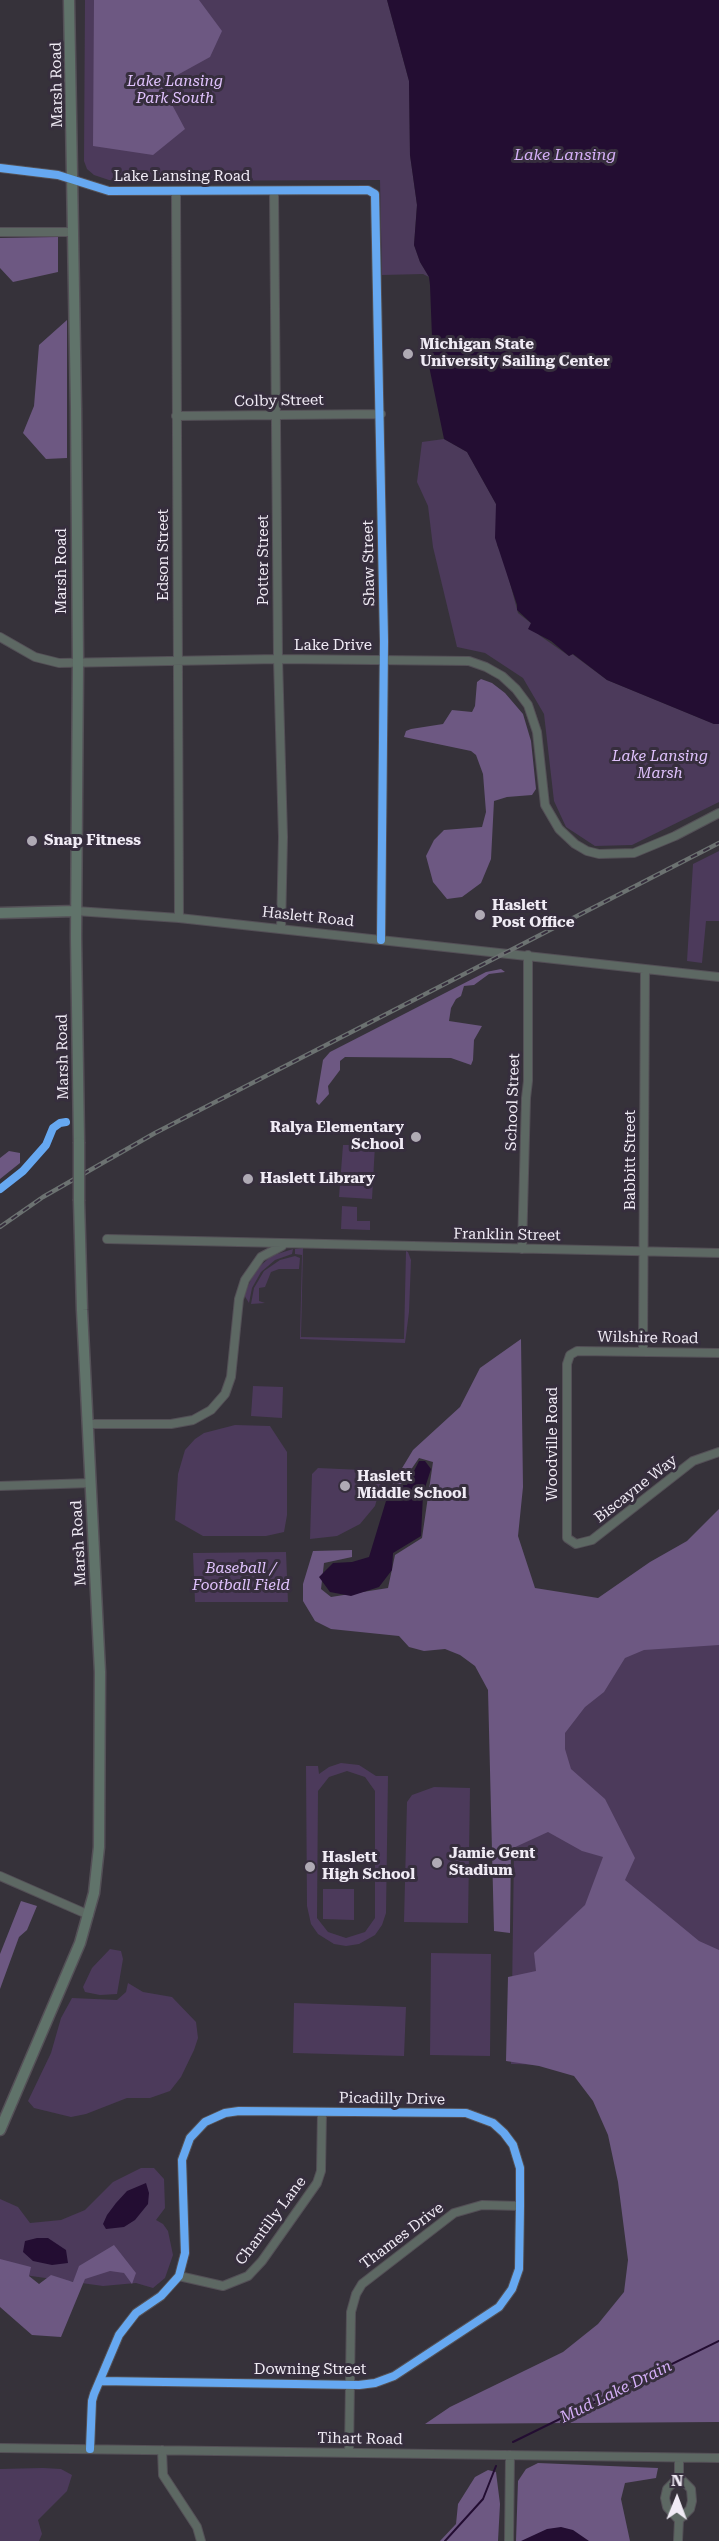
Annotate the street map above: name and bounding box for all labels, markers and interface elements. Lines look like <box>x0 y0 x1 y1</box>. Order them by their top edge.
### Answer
street label: Marsh Road <box>47 42 67 128</box>
park label: Lake Lansing Park South <box>127 73 223 108</box>
water label: Lake Lansing <box>514 145 616 165</box>
street label: Lake Lansing Road <box>114 168 250 186</box>
place label: Michigan State University Sailing Center <box>420 336 610 371</box>
marker: Michigan State University Sailing Center <box>401 347 415 361</box>
street label: Colby Street <box>234 391 324 411</box>
street label: Edson Street <box>155 509 173 601</box>
street label: Potter Street <box>255 515 273 605</box>
street label: Shaw Street <box>359 520 379 606</box>
street label: Marsh Road <box>53 528 71 614</box>
street label: Lake Drive <box>294 637 372 655</box>
park label: Lake Lansing Marsh <box>612 748 708 783</box>
place label: Snap Fitness <box>44 832 141 850</box>
marker: Snap Fitness <box>25 834 39 848</box>
place label: Haslett Post Office <box>492 897 574 932</box>
street label: Haslett Road <box>261 903 355 931</box>
marker: Haslett Post Office <box>473 908 487 922</box>
street label: Marsh Road <box>53 1014 73 1100</box>
street label: School Street <box>502 1053 524 1151</box>
street label: Babbitt Street <box>622 1110 640 1210</box>
place label: Ralya Elementary School <box>270 1119 404 1154</box>
marker: Ralya Elementary School <box>409 1130 423 1144</box>
place label: Haslett Library <box>260 1170 375 1188</box>
marker: Haslett Library <box>241 1172 255 1186</box>
street label: Franklin Street <box>453 1225 561 1245</box>
street label: Wilshire Road <box>597 1328 699 1348</box>
street label: Woodville Road <box>544 1387 562 1501</box>
street label: Biscayne Way <box>591 1451 681 1527</box>
place label: Haslett Middle School <box>357 1468 467 1503</box>
marker: Haslett Middle School <box>338 1479 352 1493</box>
street label: Marsh Road <box>68 1500 90 1586</box>
park label: Baseball / Football Field <box>192 1560 290 1595</box>
place label: Jamie Gent Stadium <box>449 1845 535 1880</box>
place label: Haslett High School <box>322 1849 415 1884</box>
marker: Jamie Gent Stadium <box>430 1856 444 1870</box>
marker: Haslett High School <box>303 1860 317 1874</box>
street label: Picadilly Drive <box>339 2089 445 2109</box>
street label: Chantilly Lane <box>232 2173 310 2269</box>
street label: Thames Drive <box>357 2199 447 2273</box>
water label: Mud Lake Drain <box>557 2357 675 2427</box>
street label: Downing Street <box>254 2361 366 2379</box>
street label: Tihart Road <box>317 2429 403 2449</box>
north arrow <box>647 2469 707 2529</box>
text: N <box>671 2471 684 2490</box>

